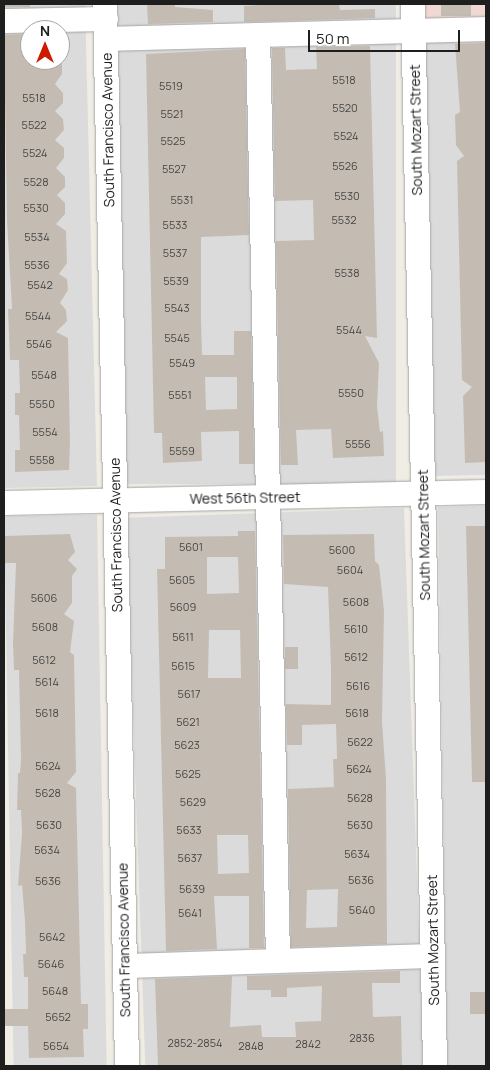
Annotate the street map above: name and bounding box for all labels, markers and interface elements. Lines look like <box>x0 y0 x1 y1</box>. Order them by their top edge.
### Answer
north arrow <box>20 20 70 70</box>
scale bar <box>310 20 462 52</box>
text: N <box>40 21 50 40</box>
text: 50 m <box>316 28 350 49</box>
street label: South Francisco Avenue <box>98 53 118 207</box>
street label: South Mozart Street <box>406 64 426 196</box>
house number: 5518 <box>332 73 356 87</box>
house number: 5519 <box>159 79 183 93</box>
house number: 5518 <box>22 91 46 105</box>
house number: 5520 <box>332 101 358 115</box>
house number: 5521 <box>161 107 183 121</box>
house number: 5522 <box>22 118 46 132</box>
house number: 5524 <box>334 129 358 143</box>
house number: 5525 <box>160 134 186 148</box>
house number: 5524 <box>23 146 47 160</box>
house number: 5526 <box>332 159 358 173</box>
house number: 5527 <box>162 162 186 176</box>
house number: 5528 <box>23 175 49 189</box>
house number: 5530 <box>334 189 360 203</box>
house number: 5531 <box>170 193 194 207</box>
house number: 5530 <box>23 201 49 215</box>
house number: 5532 <box>331 213 357 227</box>
house number: 5533 <box>163 218 187 232</box>
house number: 5534 <box>24 230 50 244</box>
house number: 5537 <box>163 246 187 260</box>
house number: 5536 <box>24 258 50 272</box>
house number: 5538 <box>334 266 360 280</box>
house number: 5539 <box>163 274 189 288</box>
house number: 5542 <box>27 278 53 292</box>
house number: 5543 <box>164 301 190 315</box>
house number: 5544 <box>25 309 51 323</box>
house number: 5544 <box>336 323 362 337</box>
house number: 5545 <box>164 331 190 345</box>
house number: 5546 <box>26 337 52 351</box>
house number: 5549 <box>169 356 195 370</box>
house number: 5548 <box>31 368 57 382</box>
house number: 5550 <box>338 386 364 400</box>
house number: 5551 <box>168 388 192 402</box>
house number: 5550 <box>29 397 55 411</box>
house number: 5554 <box>32 425 58 439</box>
house number: 5556 <box>345 437 371 451</box>
house number: 5559 <box>169 444 195 458</box>
house number: 5558 <box>29 453 55 467</box>
street label: South Francisco Avenue <box>106 458 126 612</box>
street label: South Mozart Street <box>414 469 434 601</box>
street label: West 56th Street <box>189 489 301 507</box>
house number: 5601 <box>179 540 203 554</box>
house number: 5600 <box>329 543 355 557</box>
house number: 5604 <box>337 563 363 577</box>
house number: 5605 <box>169 573 195 587</box>
house number: 5606 <box>31 591 57 605</box>
house number: 5608 <box>343 595 369 609</box>
house number: 5609 <box>170 600 196 614</box>
house number: 5608 <box>32 620 58 634</box>
house number: 5610 <box>344 622 368 636</box>
house number: 5611 <box>172 630 194 644</box>
house number: 5612 <box>344 650 368 664</box>
house number: 5612 <box>32 653 56 667</box>
house number: 5615 <box>171 659 195 673</box>
house number: 5614 <box>35 675 59 689</box>
house number: 5616 <box>346 679 370 693</box>
house number: 5617 <box>178 687 200 701</box>
house number: 5618 <box>35 706 59 720</box>
house number: 5618 <box>345 706 369 720</box>
house number: 5621 <box>176 715 200 729</box>
house number: 5622 <box>347 735 373 749</box>
house number: 5623 <box>174 738 200 752</box>
house number: 5624 <box>35 759 61 773</box>
house number: 5624 <box>346 762 372 776</box>
house number: 5625 <box>175 767 201 781</box>
house number: 5628 <box>35 786 61 800</box>
house number: 5628 <box>347 791 373 805</box>
house number: 5629 <box>180 795 206 809</box>
house number: 5630 <box>36 818 62 832</box>
house number: 5630 <box>347 818 373 832</box>
house number: 5633 <box>176 823 202 837</box>
house number: 5634 <box>34 843 60 857</box>
house number: 5634 <box>344 847 370 861</box>
house number: 5637 <box>178 851 202 865</box>
street label: South Francisco Avenue <box>114 863 134 1017</box>
house number: 5636 <box>348 873 374 887</box>
house number: 5636 <box>35 874 61 888</box>
street label: South Mozart Street <box>423 874 443 1006</box>
house number: 5639 <box>179 882 205 896</box>
house number: 5640 <box>349 903 375 917</box>
house number: 5641 <box>178 906 202 920</box>
house number: 5642 <box>39 930 65 944</box>
house number: 5646 <box>38 957 64 971</box>
house number: 5648 <box>42 984 68 998</box>
house number: 5652 <box>45 1010 71 1024</box>
house number: 2836 <box>349 1031 375 1045</box>
house number: 2852-2854 <box>167 1036 223 1050</box>
house number: 2842 <box>295 1037 321 1051</box>
house number: 5654 <box>43 1039 69 1053</box>
house number: 2848 <box>238 1039 264 1053</box>

